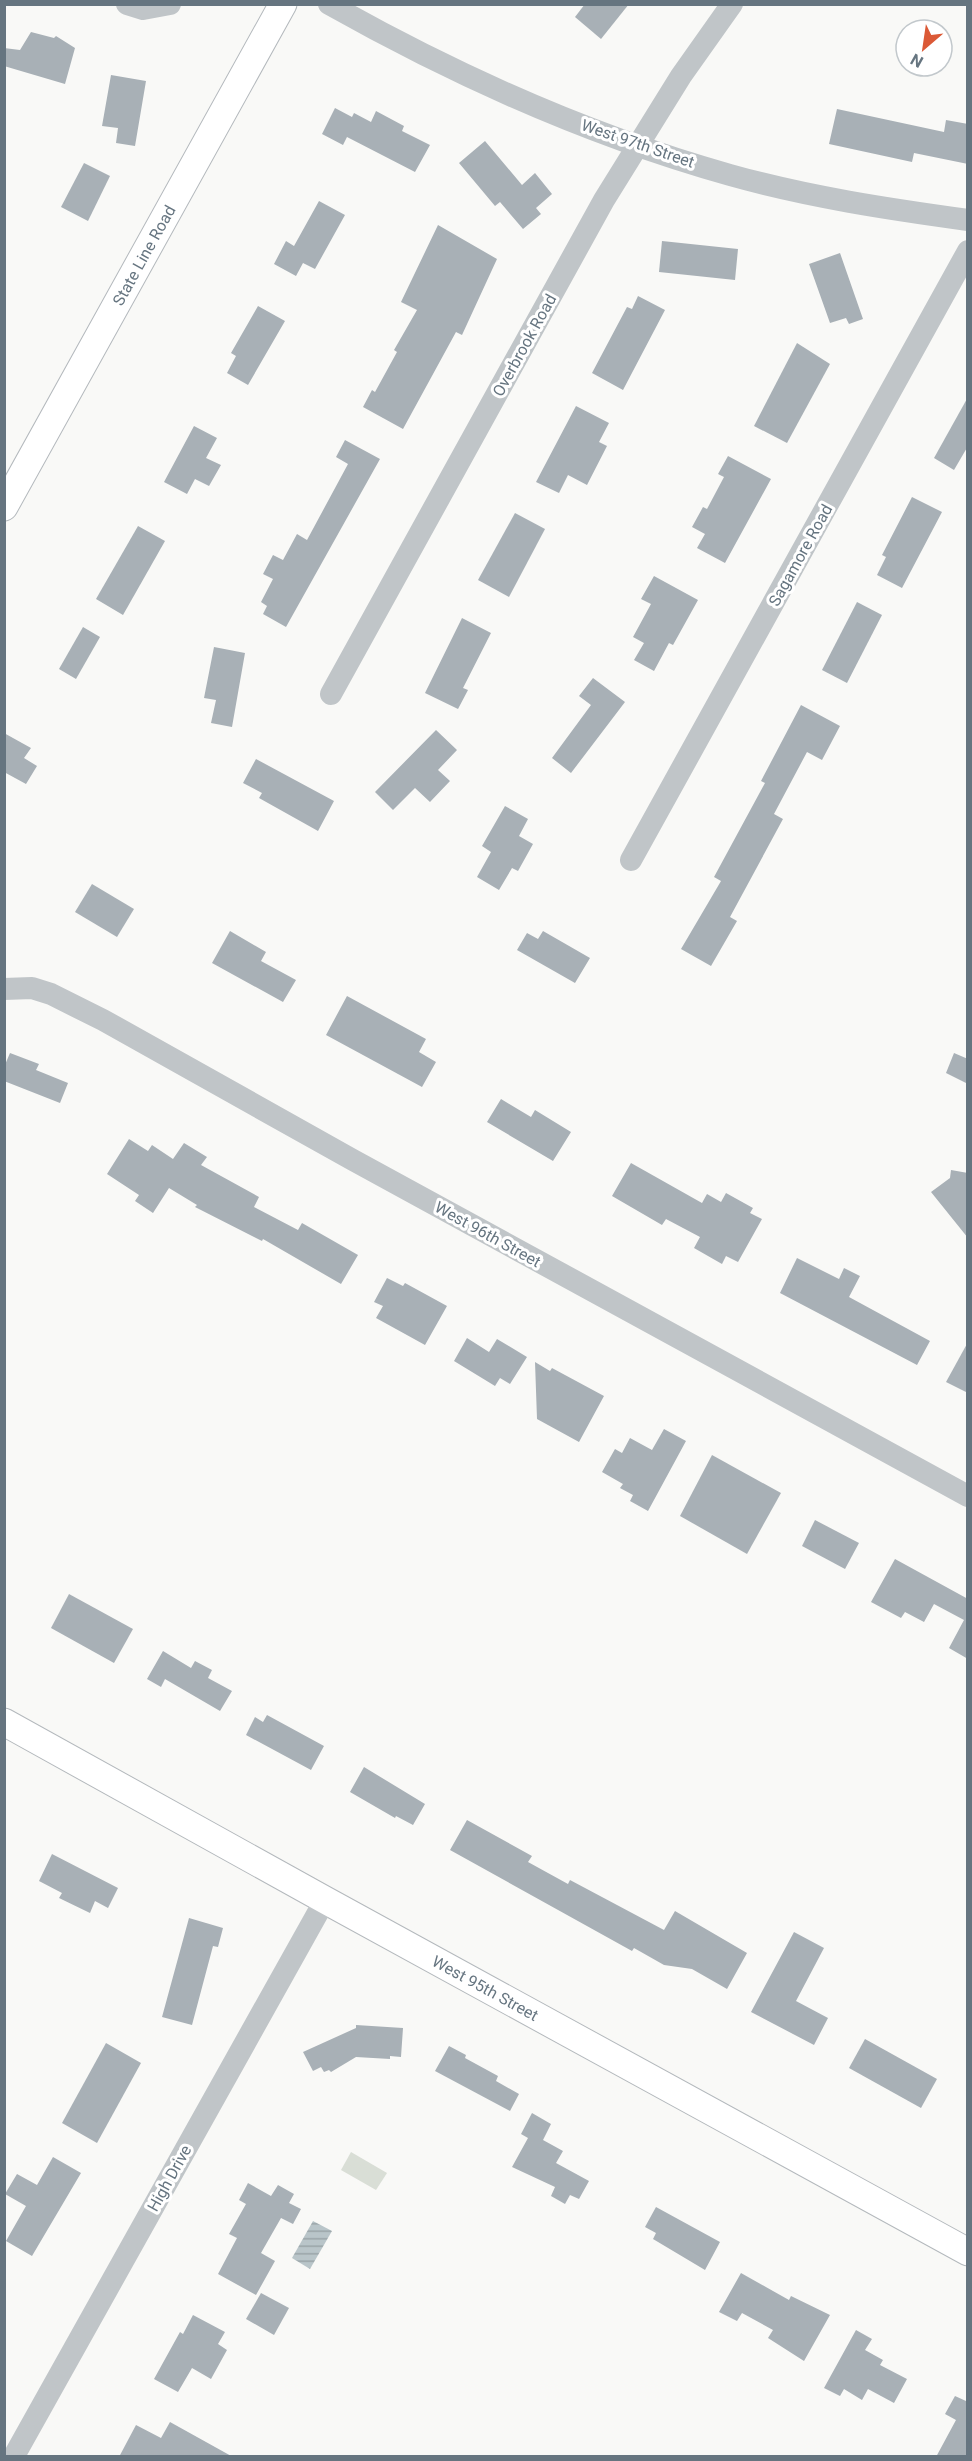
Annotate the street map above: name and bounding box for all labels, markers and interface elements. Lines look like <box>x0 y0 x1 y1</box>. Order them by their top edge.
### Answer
north arrow <box>894 18 954 78</box>
text: N <box>907 50 927 72</box>
street label: West 97th Street <box>579 115 697 172</box>
street label: State Line Road <box>109 202 180 309</box>
street label: Overbrook Road <box>489 291 560 400</box>
street label: Sagamore Road <box>765 501 836 609</box>
street label: West 96th Street <box>432 1197 544 1271</box>
street label: West 95th Street <box>429 1952 542 2025</box>
street label: High Drive <box>143 2142 195 2215</box>

